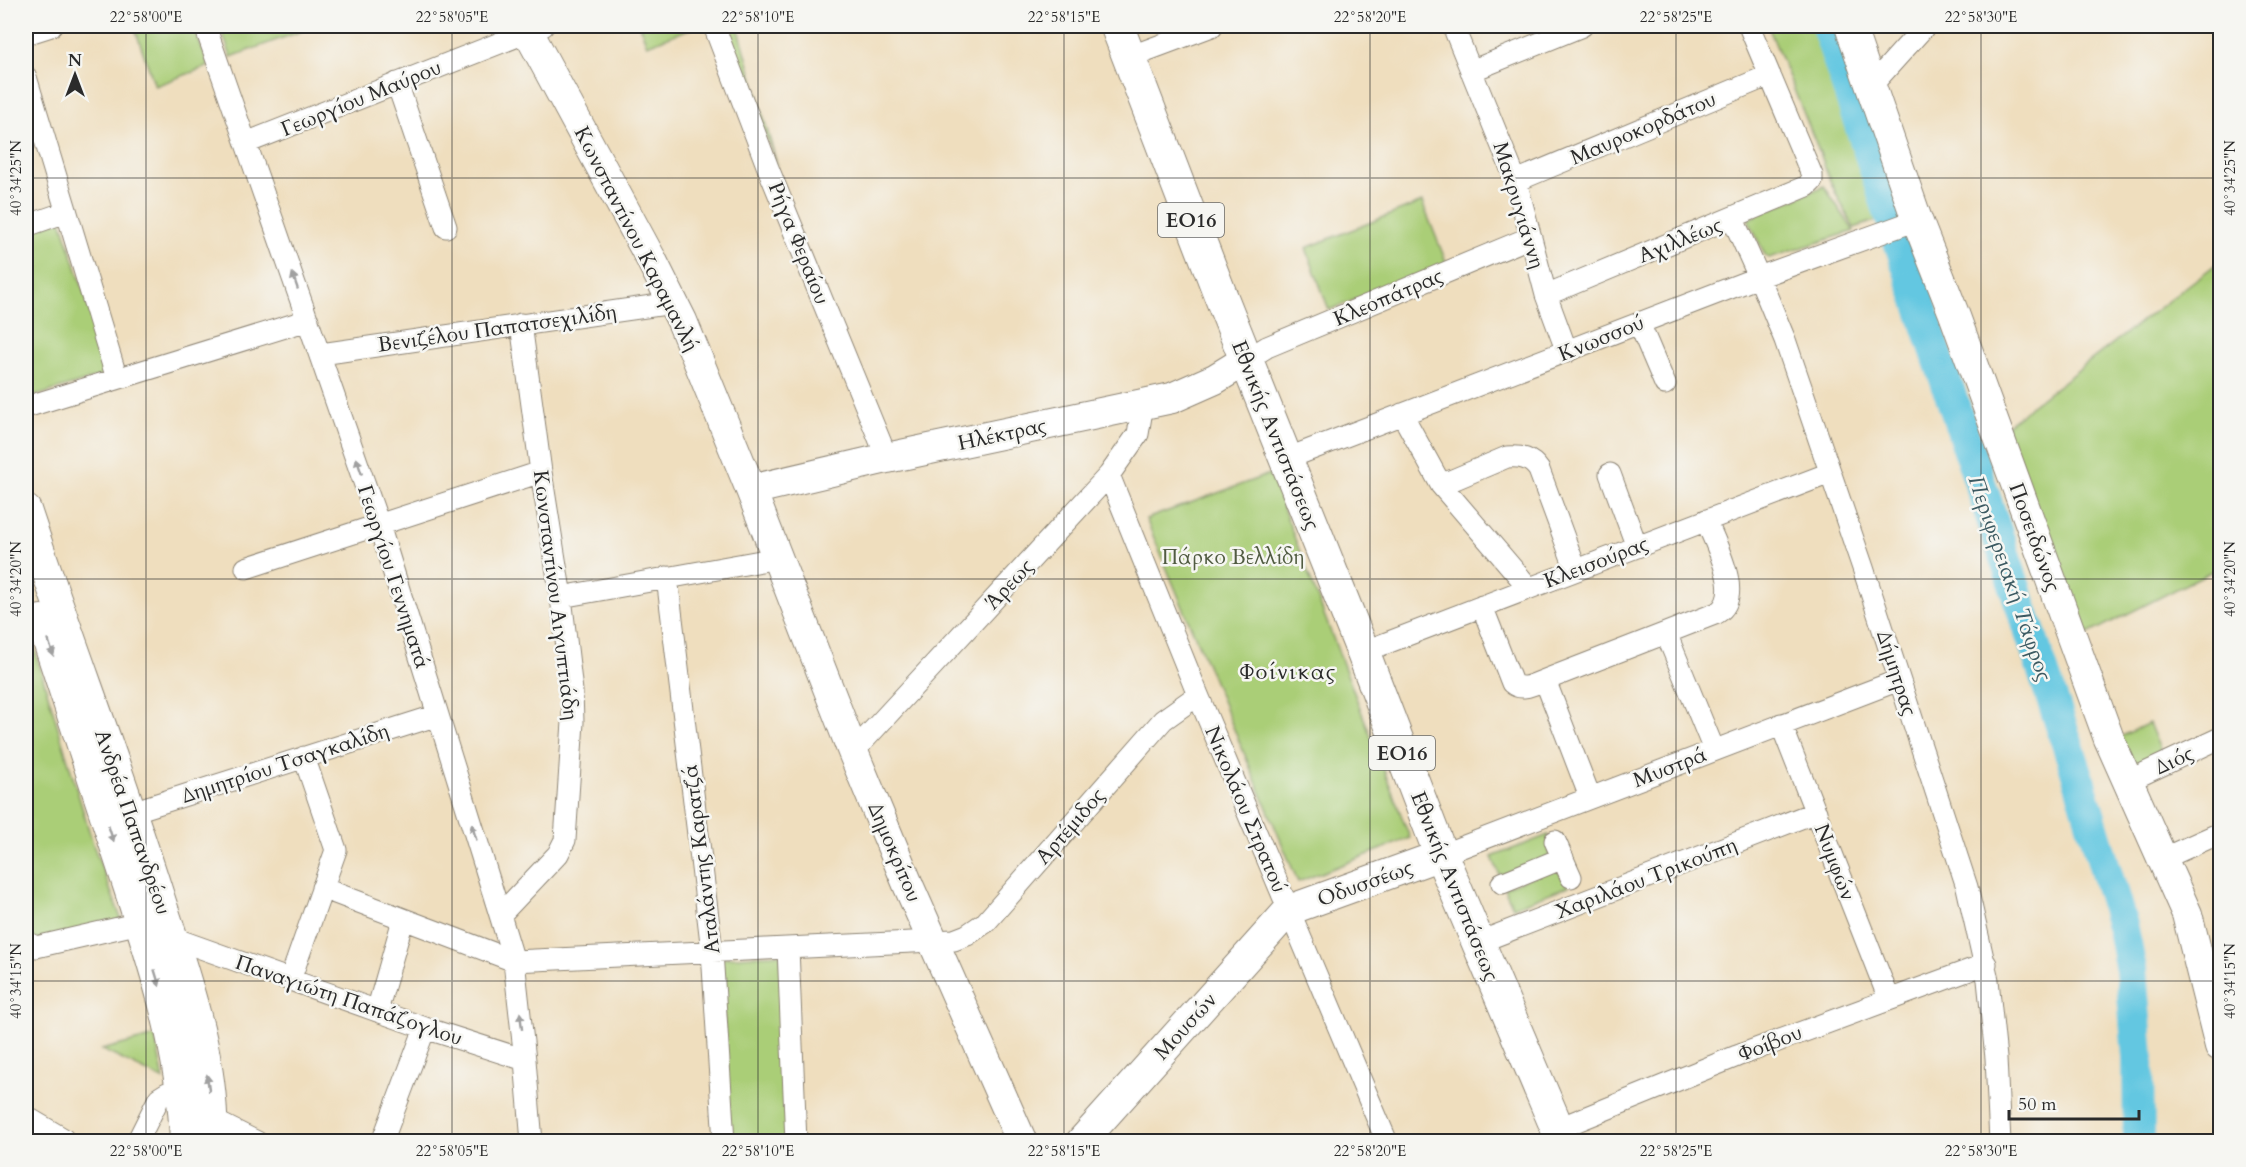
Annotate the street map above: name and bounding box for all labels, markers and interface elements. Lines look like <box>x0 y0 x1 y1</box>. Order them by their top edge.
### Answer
text: 22°58'00"E <box>110 7 182 27</box>
text: 22°58'05"E <box>416 7 488 27</box>
text: 22°58'10"E <box>722 7 794 27</box>
text: 22°58'15"E <box>1028 7 1100 27</box>
text: 22°58'20"E <box>1334 7 1406 27</box>
text: 22°58'25"E <box>1640 7 1712 27</box>
text: 22°58'30"E <box>1945 7 2017 27</box>
north arrow <box>45 45 105 105</box>
text: N <box>68 50 82 72</box>
street label: Γεωργίου Μαύρου <box>277 53 446 144</box>
street label: Μαυροκορδάτου <box>1566 85 1721 172</box>
street label: Κωνσταντίνου Καραμανλή <box>567 121 706 357</box>
street label: Μακρυγιάννη <box>1486 138 1552 272</box>
text: 40°34'25"N <box>6 140 26 216</box>
text: 40°34'25"N <box>2220 140 2240 216</box>
street label: Ρήγα Φεραίου <box>761 178 836 309</box>
road number: ΕΟ16 <box>1158 203 1224 237</box>
street label: Αχιλλέως <box>1634 210 1727 270</box>
street label: Κλεοπάτρας <box>1329 261 1447 334</box>
one-way arrow <box>289 272 299 290</box>
street label: Βενιζέλου Παπατσεχιλίδη <box>376 297 618 360</box>
street label: Κνωσσού <box>1554 308 1648 369</box>
street label: Εθνικής Αντιστάσεως <box>1224 336 1327 534</box>
street label: Ηλέκτρας <box>955 411 1049 458</box>
one-way arrow <box>353 457 363 475</box>
street label: Κωνσταντίνου Αιγυπτιάδη <box>526 468 585 722</box>
water label: Περιφερειακή Τάφρος <box>1961 471 2059 685</box>
street label: Ποσειδώνος <box>2001 479 2068 596</box>
street label: Γεωργίου Γεννηματά <box>350 481 437 673</box>
street label: Κλεισούρας <box>1540 529 1653 596</box>
text: 40°34'20"N <box>6 541 26 617</box>
text: 40°34'20"N <box>2220 541 2240 617</box>
park label: Πάρκο Βελλίδη <box>1162 543 1304 572</box>
street label: Άρεως <box>978 553 1040 616</box>
street label: Δήμητρας <box>1869 627 1924 720</box>
one-way arrow <box>46 639 56 657</box>
district label: Φοίνικας <box>1239 657 1337 687</box>
street label: Δημητρίου Τσαγκαλίδη <box>178 716 392 811</box>
street label: Νικολάου Στρατού <box>1197 721 1294 897</box>
street label: Ανδρέα Παπανδρέου <box>87 726 178 919</box>
road number: ΕΟ16 <box>1369 736 1435 770</box>
street label: Διός <box>2150 739 2198 782</box>
street label: Μυστρά <box>1629 740 1712 795</box>
street label: Αταλάντης Καρατζά <box>675 762 728 956</box>
street label: Αρτέμιδος <box>1029 782 1112 871</box>
street label: Εθνικής Αντιστάσεως <box>1403 787 1506 985</box>
street label: Δημοκρίτου <box>861 798 928 906</box>
street label: Νυμφών <box>1807 820 1862 905</box>
one-way arrow <box>469 823 478 841</box>
one-way arrow <box>107 825 116 843</box>
street label: Χαριλάου Τρικούπη <box>1551 830 1741 926</box>
street label: Οδυσσέως <box>1313 853 1417 914</box>
text: 40°34'15"N <box>6 943 26 1019</box>
text: 40°34'15"N <box>2220 943 2240 1019</box>
street label: Παναγιώτη Παπάζογλου <box>231 948 466 1053</box>
one-way arrow <box>153 970 162 988</box>
street label: Μουσών <box>1147 986 1223 1066</box>
one-way arrow <box>516 1011 525 1030</box>
street label: Φοίβου <box>1734 1018 1806 1069</box>
one-way arrow <box>203 1074 212 1093</box>
scale bar <box>2009 1083 2140 1121</box>
text: 50 m <box>2018 1092 2057 1117</box>
text: 22°58'00"E <box>110 1141 182 1161</box>
text: 22°58'05"E <box>416 1141 488 1161</box>
text: 22°58'10"E <box>722 1141 794 1161</box>
text: 22°58'15"E <box>1028 1141 1100 1161</box>
text: 22°58'20"E <box>1334 1141 1406 1161</box>
text: 22°58'25"E <box>1640 1141 1712 1161</box>
text: 22°58'30"E <box>1945 1141 2017 1161</box>

